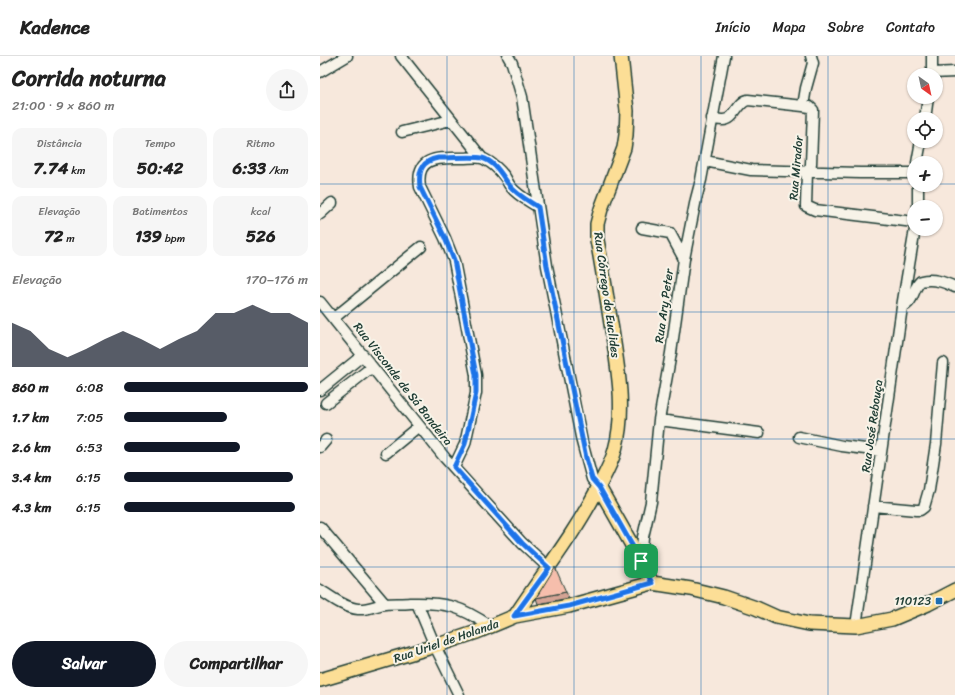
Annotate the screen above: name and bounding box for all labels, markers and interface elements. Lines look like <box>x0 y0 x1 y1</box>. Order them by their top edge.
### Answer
text: Kadence <box>20 11 90 44</box>
text: Início <box>716 15 750 40</box>
text: Mapa <box>772 15 805 40</box>
text: Sobre <box>827 15 864 40</box>
text: Contato <box>886 15 935 40</box>
text: Corrida noturna <box>12 59 166 98</box>
north arrow <box>907 68 943 104</box>
map controls <box>907 68 943 236</box>
button: share <box>266 69 308 111</box>
text: 21:00 · 9 × 860 m <box>12 94 114 117</box>
button: locate <box>907 112 943 148</box>
text: Distância <box>37 134 82 153</box>
text: Tempo <box>145 134 175 153</box>
text: Ritmo <box>246 134 275 153</box>
street label: Rua Mirador <box>782 134 810 201</box>
text: 7.74 <box>33 153 68 183</box>
text: 50:42 <box>137 153 183 183</box>
text: 6:33 <box>233 153 266 183</box>
button: + <box>907 156 943 192</box>
text: km <box>68 161 86 180</box>
text: /km <box>266 161 289 180</box>
button: − <box>907 200 943 236</box>
text: Elevação <box>38 202 80 221</box>
text: Batimentos <box>132 202 188 221</box>
text: kcal <box>251 202 271 221</box>
text: 72 <box>44 221 63 251</box>
text: 139 <box>135 221 162 251</box>
text: 526 <box>246 221 276 251</box>
text: m <box>63 229 75 248</box>
text: bpm <box>162 229 185 248</box>
street label: Rua Córrego do Euclides <box>587 231 627 360</box>
street label: Rua Ary Peter <box>648 267 680 344</box>
text: Elevação <box>12 268 62 291</box>
text: 170–176 m <box>246 268 308 291</box>
street label: Rua Visconde de Sá Bandeira <box>348 317 458 451</box>
text: 860 m <box>12 376 49 399</box>
text: 6:08 <box>76 376 103 399</box>
street label: Rua José Rebouça <box>855 378 889 474</box>
text: 1.7 km <box>12 406 49 429</box>
text: 7:05 <box>76 406 104 429</box>
text: 2.6 km <box>12 436 51 459</box>
text: 6:53 <box>76 436 102 459</box>
text: 3.4 km <box>12 466 51 489</box>
text: 6:15 <box>76 466 101 489</box>
text: 4.3 km <box>12 496 51 519</box>
text: 6:15 <box>76 496 101 519</box>
pin <box>624 544 658 578</box>
icon: arrive <box>630 550 652 572</box>
place label: 110123 <box>894 590 931 612</box>
marker: 110123 <box>934 596 944 606</box>
street label: Rua Uriel de Holanda <box>390 612 503 669</box>
button: Salvar <box>12 641 156 687</box>
button: Compartilhar <box>164 641 308 687</box>

